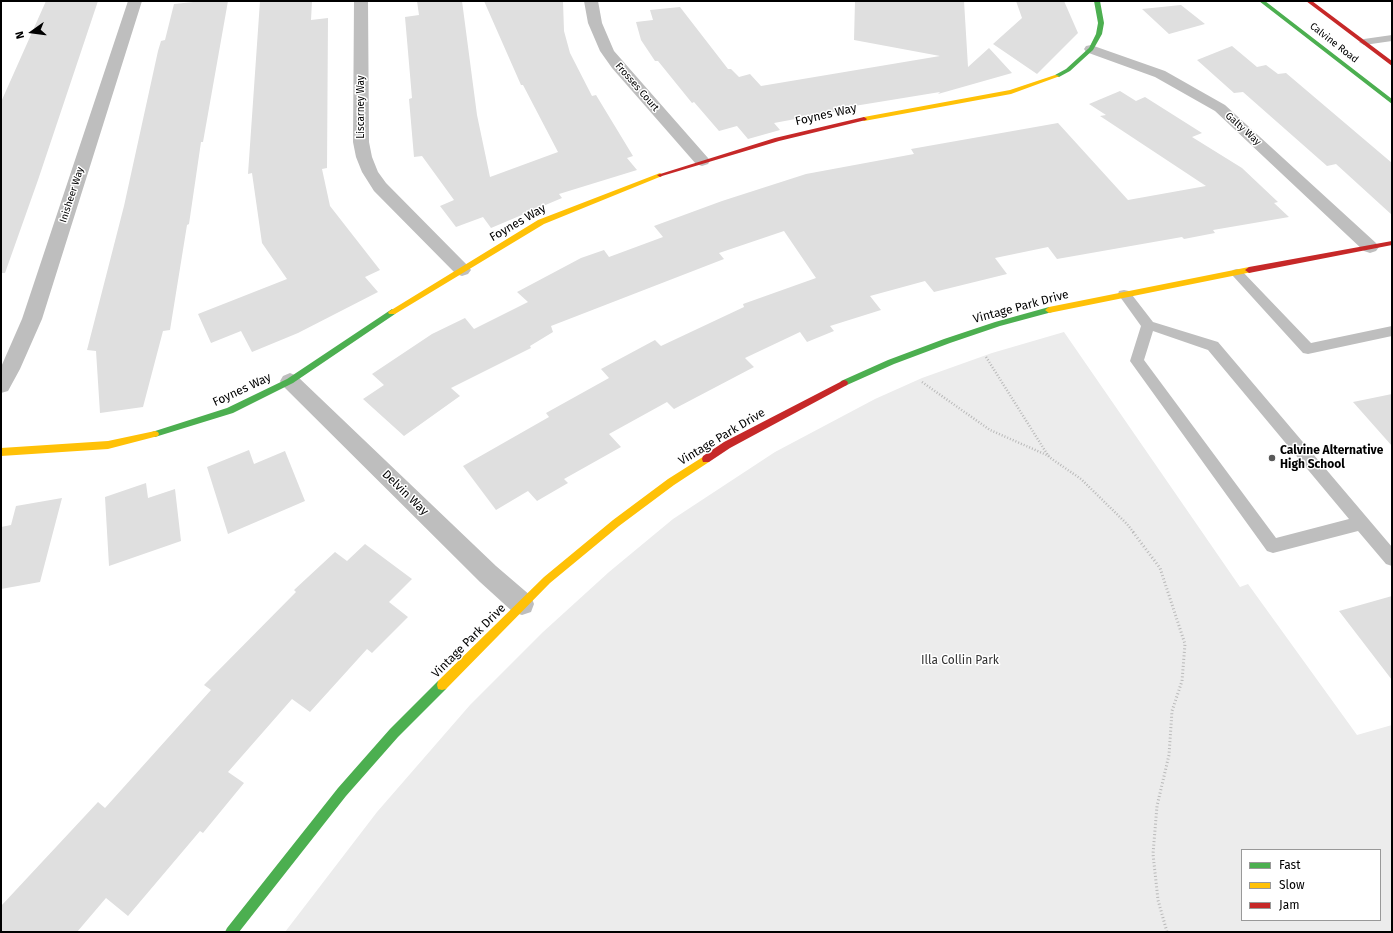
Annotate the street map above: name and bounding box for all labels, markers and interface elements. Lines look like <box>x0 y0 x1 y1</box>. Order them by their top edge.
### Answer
north arrow <box>12 12 52 52</box>
street label: Calvine Road <box>1307 20 1361 66</box>
text: N <box>13 30 27 40</box>
street label: Frosses Court <box>613 60 661 114</box>
street label: Liscarney Way <box>355 75 367 139</box>
street label: Foynes Way <box>794 101 858 129</box>
street label: Galty Way <box>1223 110 1263 148</box>
street label: Inisheer Way <box>57 166 87 224</box>
street label: Foynes Way <box>487 201 549 245</box>
street label: Vintage Park Drive <box>972 287 1070 327</box>
street label: Foynes Way <box>211 370 273 410</box>
street label: Vintage Park Drive <box>676 405 768 469</box>
place label: Calvine Alternative High School <box>1280 444 1383 472</box>
marker: Calvine Alternative High School <box>1267 453 1277 463</box>
street label: Delvin Way <box>379 467 431 519</box>
street label: Vintage Park Drive <box>429 601 509 681</box>
park label: Illa Collin Park <box>921 654 999 668</box>
legend <box>1241 849 1381 921</box>
text: Fast <box>1279 858 1301 872</box>
text: Slow <box>1279 878 1305 892</box>
text: Jam <box>1279 898 1299 912</box>

